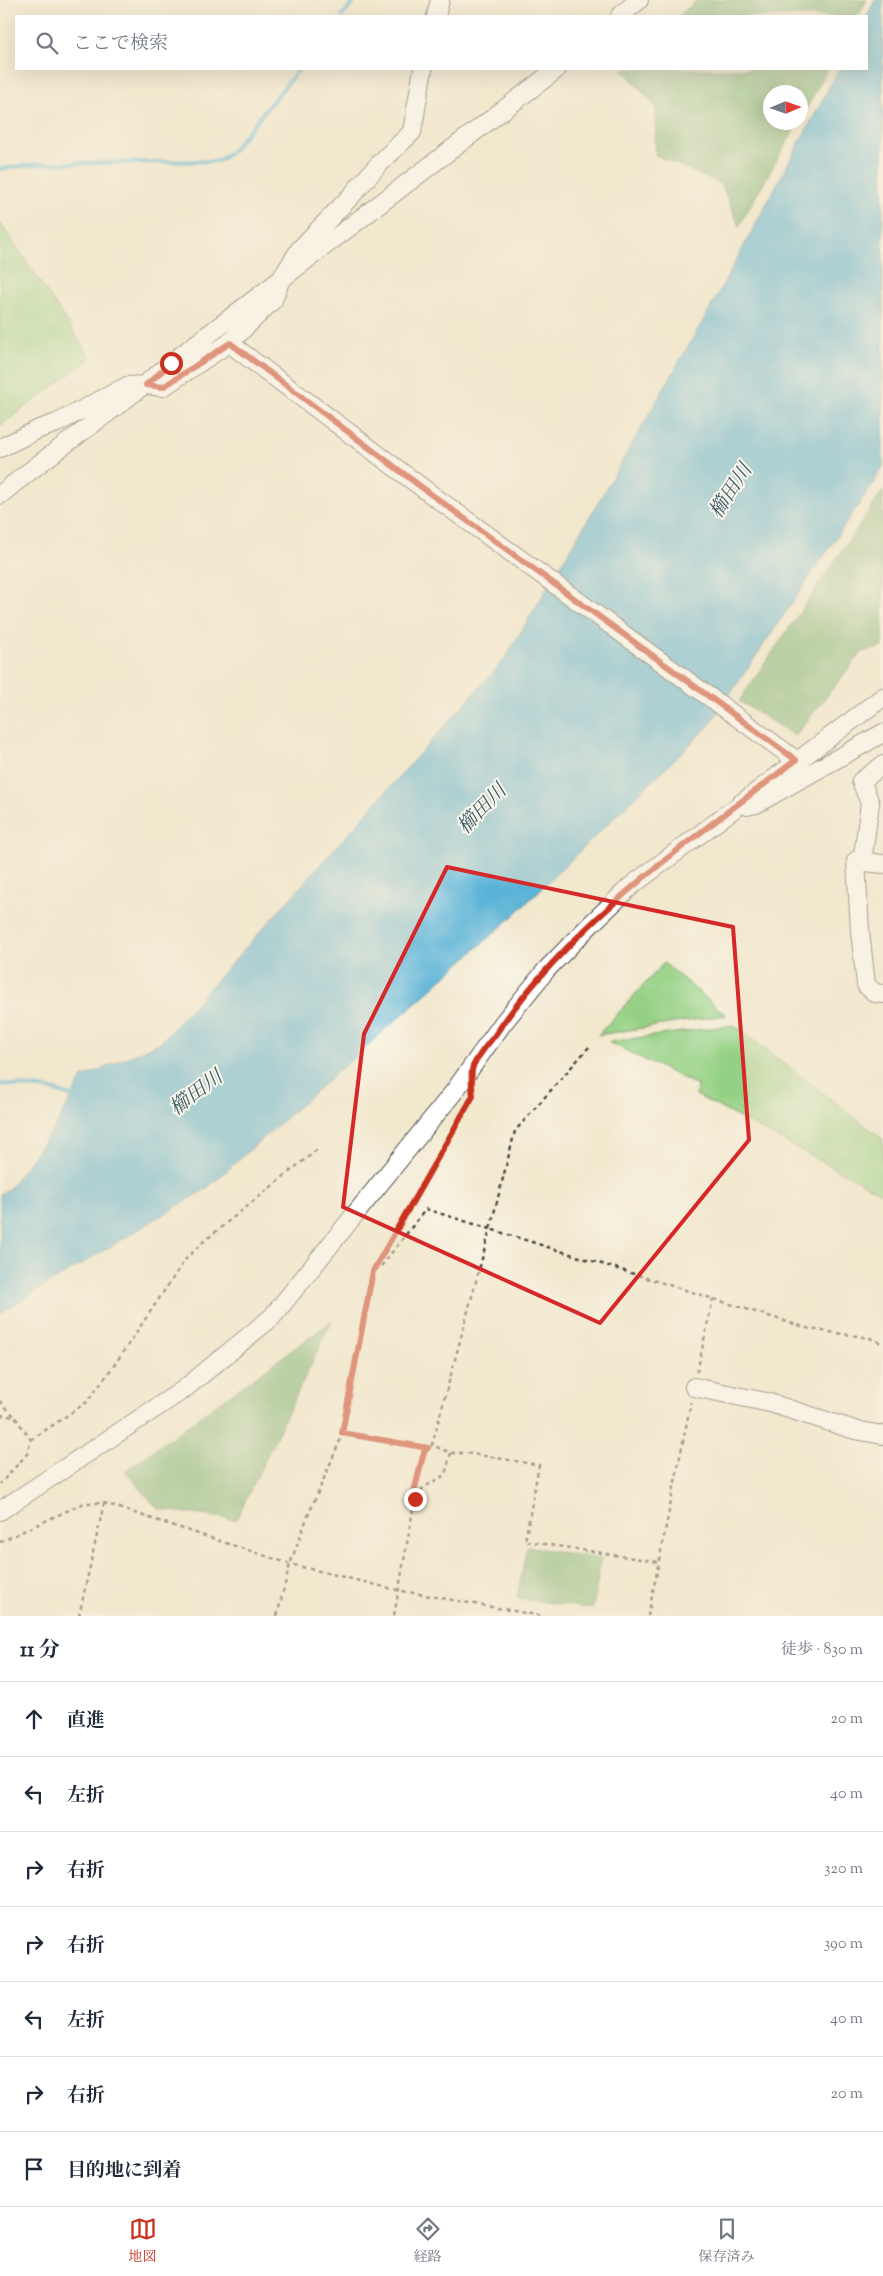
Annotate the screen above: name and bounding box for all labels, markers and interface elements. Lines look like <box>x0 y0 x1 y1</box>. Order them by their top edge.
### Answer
search box <box>15 15 868 70</box>
icon: search <box>33 29 61 57</box>
text: ここで検索 <box>73 31 168 58</box>
north arrow <box>763 85 808 130</box>
route start <box>160 352 183 375</box>
water label: 櫛田川 <box>704 457 762 525</box>
water label: 櫛田川 <box>452 777 516 842</box>
water label: 櫛田川 <box>164 1063 231 1124</box>
route end <box>404 1488 427 1511</box>
text: 11 分 <box>20 1636 60 1666</box>
text: 徒歩 · 830 m <box>781 1639 863 1662</box>
icon: ahead <box>20 1705 48 1733</box>
text: 直進 <box>67 1708 105 1735</box>
text: 20 m <box>830 1708 863 1731</box>
icon: left <box>20 1780 48 1808</box>
text: 左折 <box>67 1783 105 1810</box>
text: 40 m <box>830 1783 863 1806</box>
icon: right <box>20 1855 48 1883</box>
text: 右折 <box>67 1858 105 1885</box>
text: 320 m <box>824 1858 863 1881</box>
icon: right <box>20 1930 48 1958</box>
text: 右折 <box>67 1933 105 1960</box>
text: 390 m <box>824 1933 863 1956</box>
icon: left <box>20 2005 48 2033</box>
text: 左折 <box>67 2008 105 2035</box>
text: 40 m <box>830 2008 863 2031</box>
icon: right <box>20 2080 48 2108</box>
text: 右折 <box>67 2083 105 2110</box>
text: 20 m <box>830 2083 863 2106</box>
icon: arrive <box>20 2155 48 2183</box>
text: 目的地に到着 <box>67 2158 181 2185</box>
tab: 地図 <box>129 2215 157 2268</box>
tab: 経路 <box>414 2215 442 2268</box>
tab: 保存済み <box>699 2215 755 2268</box>

